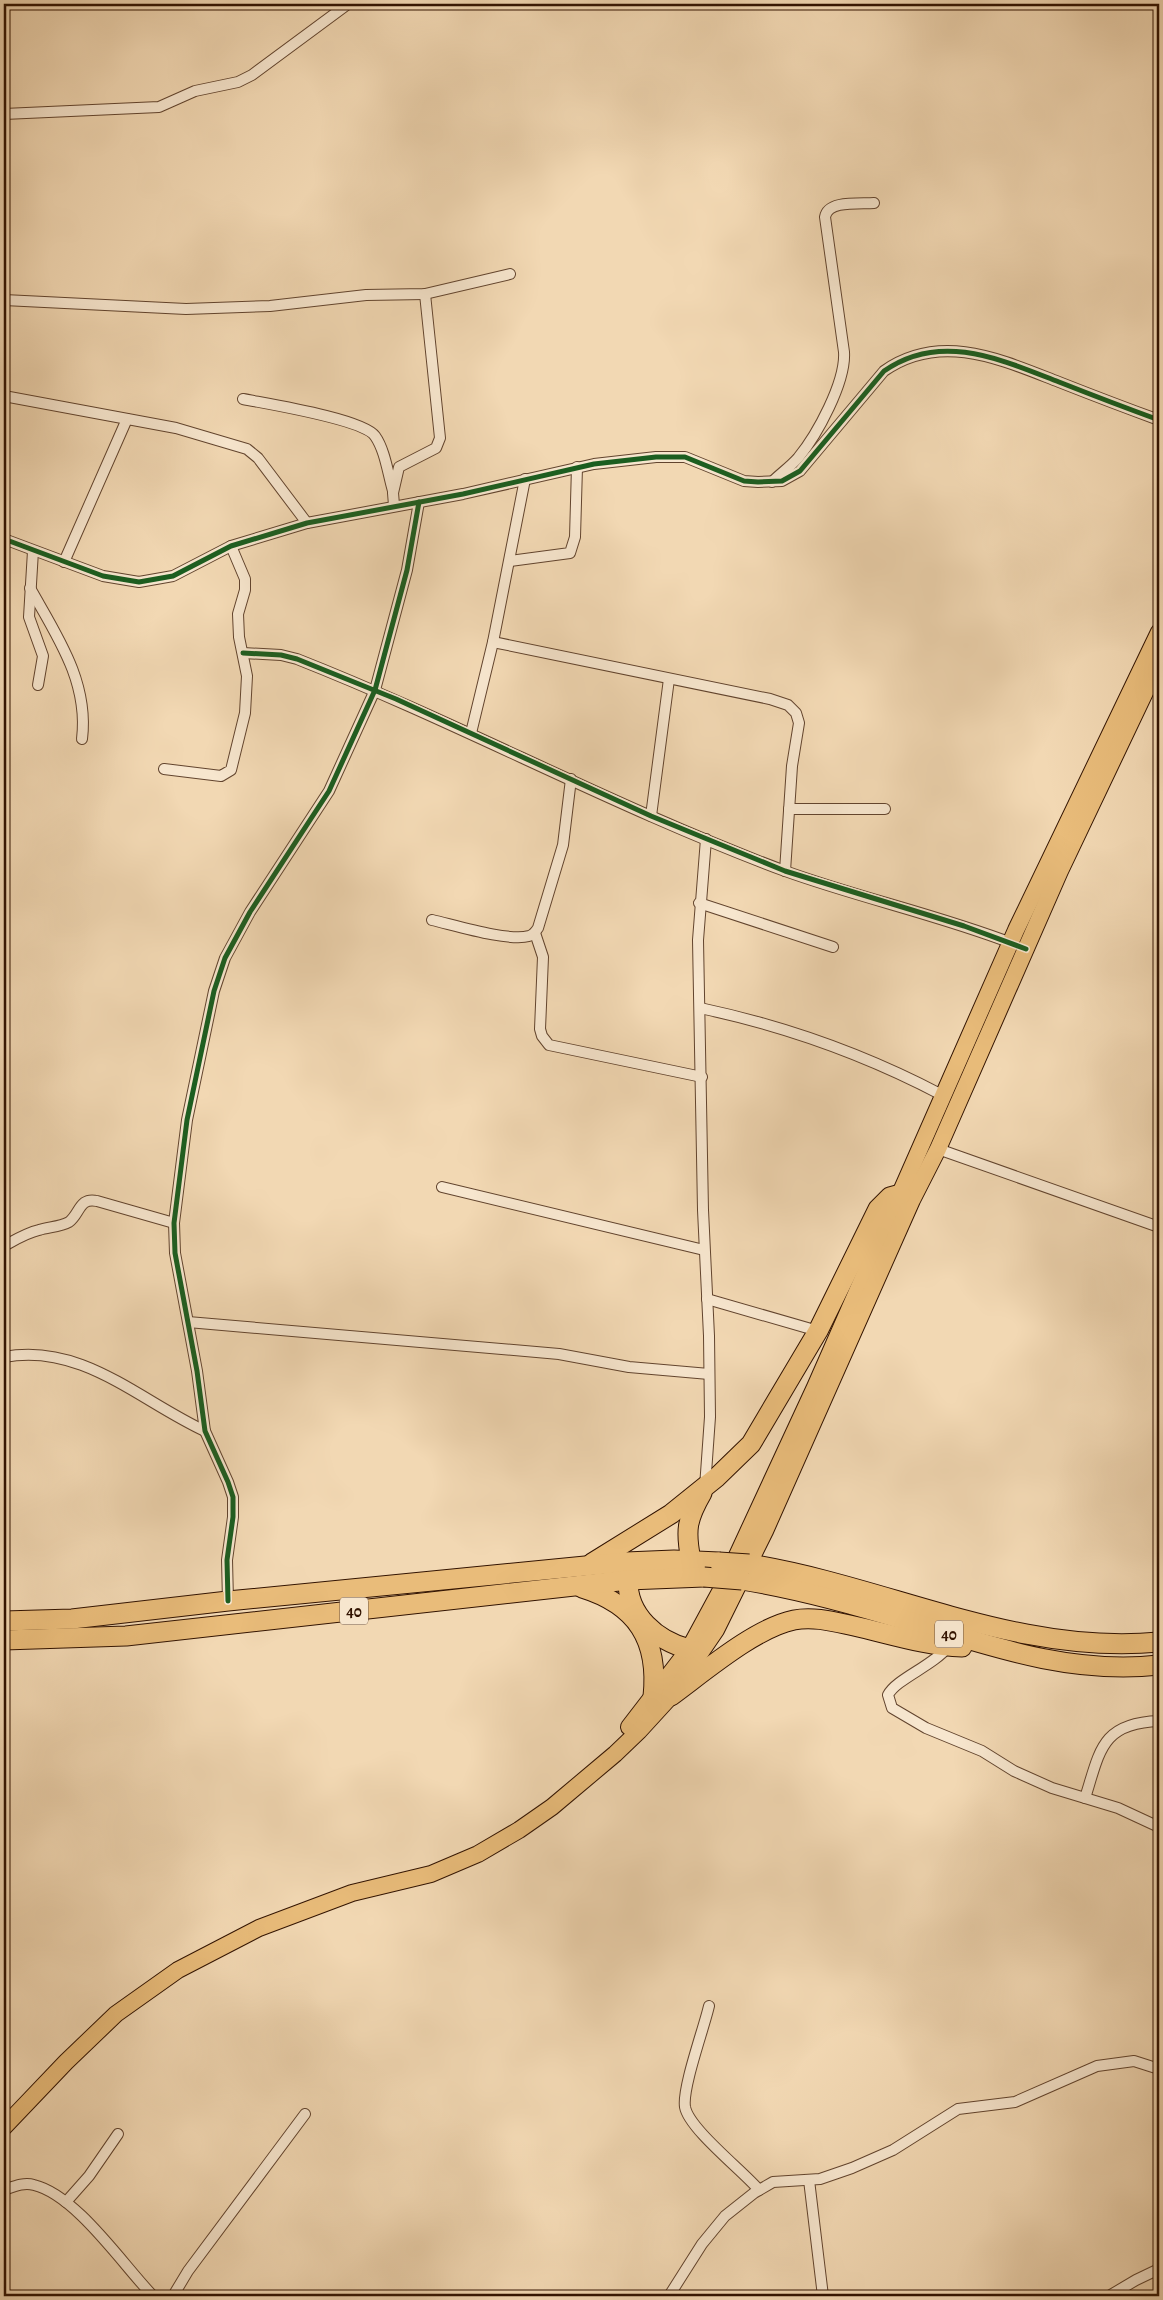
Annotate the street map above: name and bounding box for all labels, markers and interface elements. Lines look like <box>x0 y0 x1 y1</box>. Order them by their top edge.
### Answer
road number: 40 <box>340 1598 368 1624</box>
road number: 40 <box>935 1620 963 1648</box>

